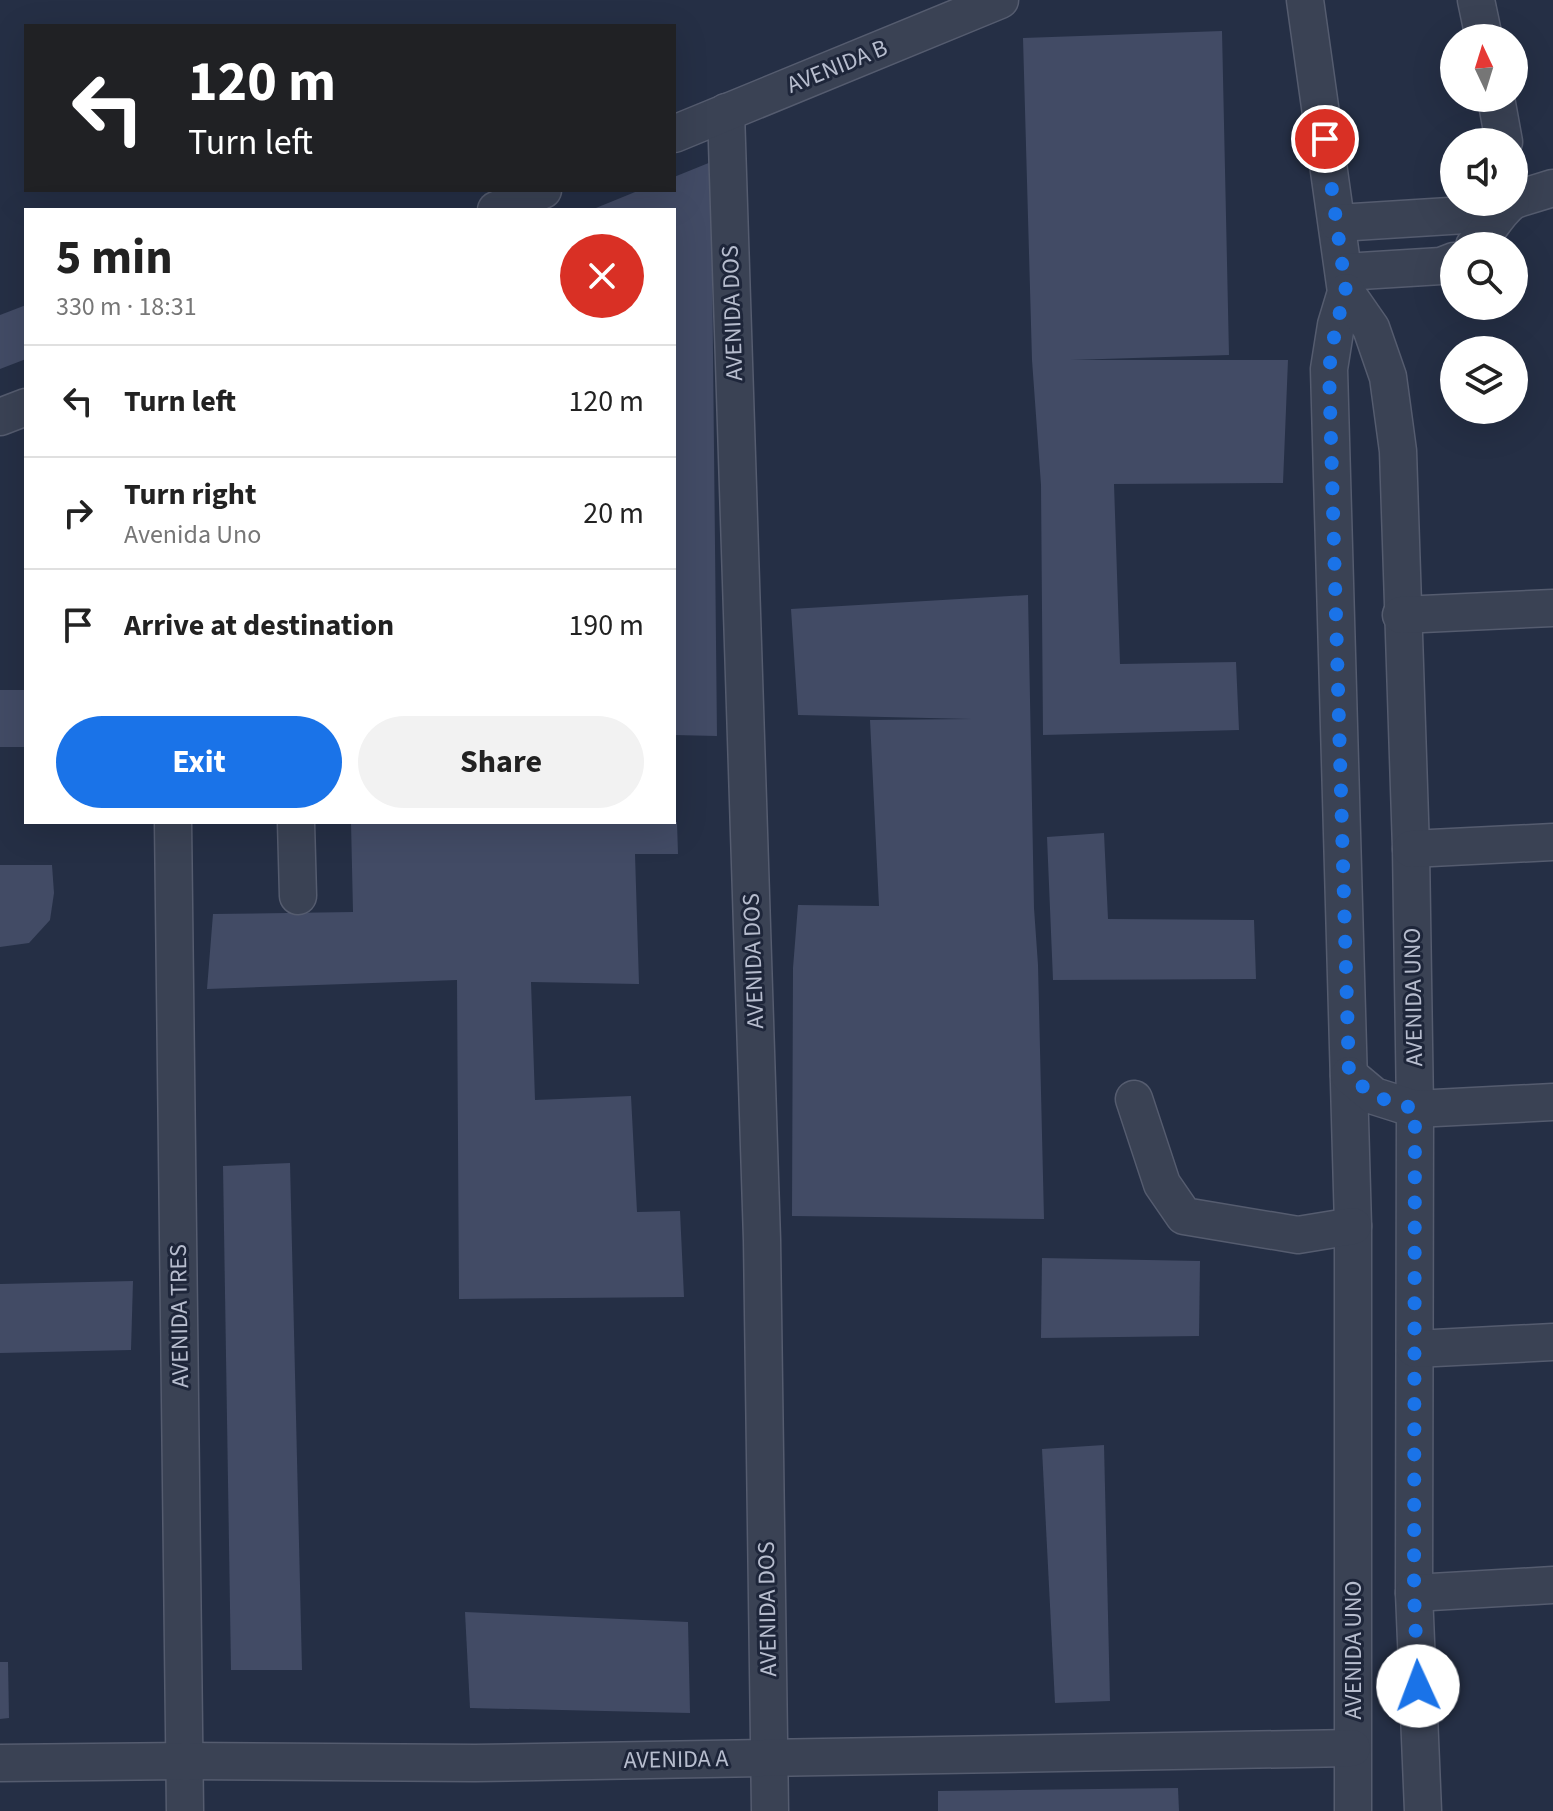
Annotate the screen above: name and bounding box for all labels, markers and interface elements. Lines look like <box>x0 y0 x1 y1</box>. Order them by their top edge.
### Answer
north arrow <box>1440 24 1528 112</box>
map controls <box>1440 24 1528 424</box>
street label: AVENIDA B <box>781 30 893 103</box>
text: 120 m <box>188 43 336 122</box>
icon: left <box>56 56 160 160</box>
pin <box>1291 105 1359 173</box>
text: Turn left <box>188 117 313 168</box>
icon: arrive <box>1303 117 1347 161</box>
button: sound <box>1440 128 1528 216</box>
text: 5 min <box>56 224 173 292</box>
button: search <box>1440 232 1528 320</box>
button: close <box>560 234 644 318</box>
street label: AVENIDA DOS <box>713 245 752 381</box>
text: 330 m · 18:31 <box>56 288 197 325</box>
button: layers <box>1440 336 1528 424</box>
icon: left <box>56 379 100 423</box>
text: Turn left <box>124 380 236 423</box>
text: 120 m <box>568 380 644 423</box>
text: Turn right <box>124 473 256 516</box>
icon: right <box>56 491 100 535</box>
text: 20 m <box>583 492 644 535</box>
text: Avenida Uno <box>124 516 261 553</box>
icon: arrive <box>56 603 100 647</box>
text: Arrive at destination <box>124 604 394 647</box>
text: 190 m <box>568 604 644 647</box>
button: Exit <box>56 716 342 808</box>
button: Share <box>358 716 644 808</box>
street label: AVENIDA DOS <box>734 893 773 1029</box>
street label: AVENIDA UNO <box>1395 927 1432 1067</box>
street label: AVENIDA TRES <box>161 1244 198 1388</box>
street label: AVENIDA DOS <box>749 1541 786 1677</box>
street label: AVENIDA UNO <box>1336 1581 1371 1719</box>
position arrow <box>1376 1644 1460 1728</box>
street label: AVENIDA A <box>623 1741 729 1778</box>

